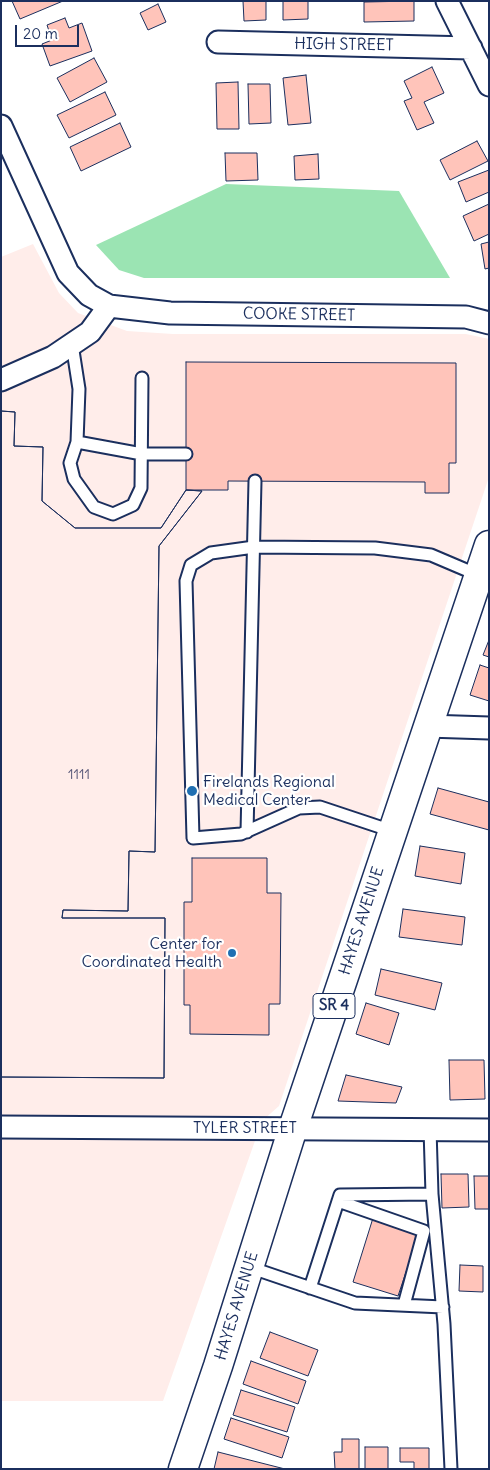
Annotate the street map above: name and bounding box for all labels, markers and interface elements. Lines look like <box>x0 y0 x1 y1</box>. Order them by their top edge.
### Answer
scale bar <box>18 15 81 47</box>
text: 20 m <box>23 24 58 43</box>
street label: HIGH STREET <box>294 35 394 55</box>
street label: COOKE STREET <box>243 304 355 326</box>
house number: 1111 <box>68 767 90 783</box>
place label: Firelands Regional Medical Center <box>203 772 335 810</box>
marker: Firelands Regional Medical Center <box>185 784 199 798</box>
street label: HAYES AVENUE <box>335 865 389 977</box>
place label: Center for Coordinated Health <box>82 934 222 972</box>
marker: Center for Coordinated Health <box>226 947 238 959</box>
road number: SR 4 <box>313 994 355 1018</box>
street label: TYLER STREET <box>193 1118 297 1138</box>
street label: HAYES AVENUE <box>211 1249 263 1363</box>

